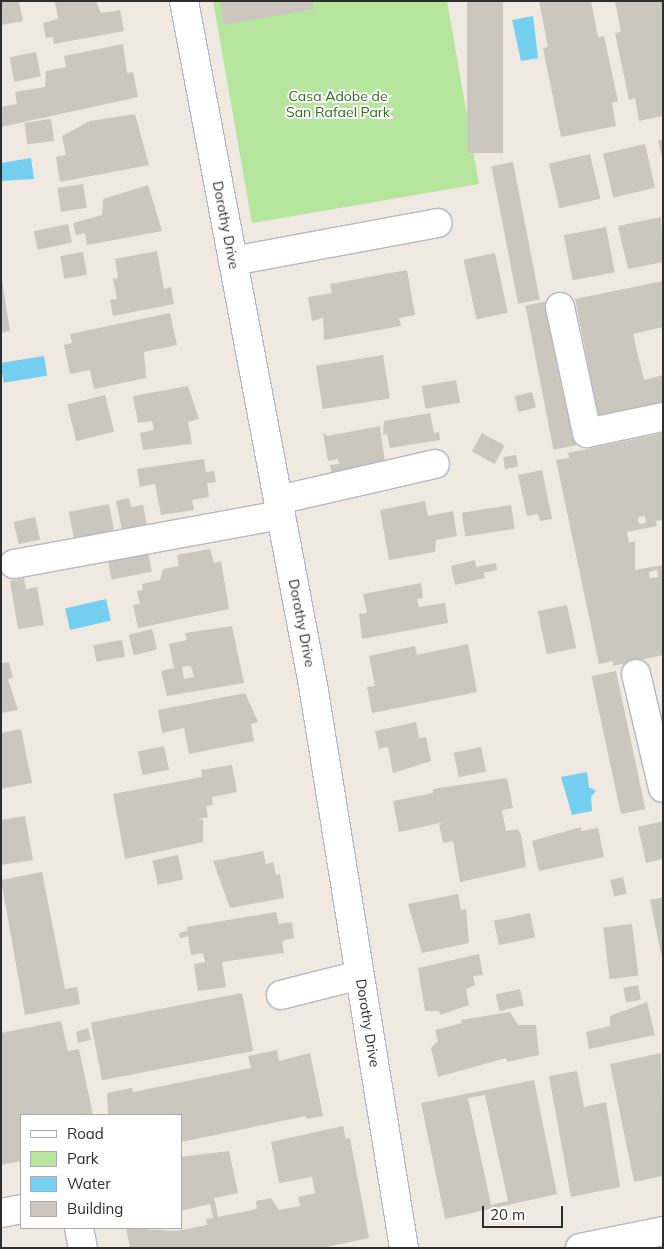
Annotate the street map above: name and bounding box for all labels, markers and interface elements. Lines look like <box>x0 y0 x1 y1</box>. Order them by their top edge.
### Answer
park label: Casa Adobe de San Rafael Park <box>286 88 390 120</box>
street label: Dorothy Drive <box>209 180 243 270</box>
street label: Dorothy Drive <box>285 578 319 668</box>
street label: Dorothy Drive <box>353 978 383 1068</box>
legend <box>20 1114 182 1229</box>
text: Road <box>67 1124 104 1143</box>
text: Park <box>67 1149 99 1168</box>
text: Water <box>67 1174 111 1193</box>
scale bar <box>484 1196 565 1228</box>
text: Building <box>67 1199 123 1218</box>
text: 20 m <box>490 1205 525 1224</box>

